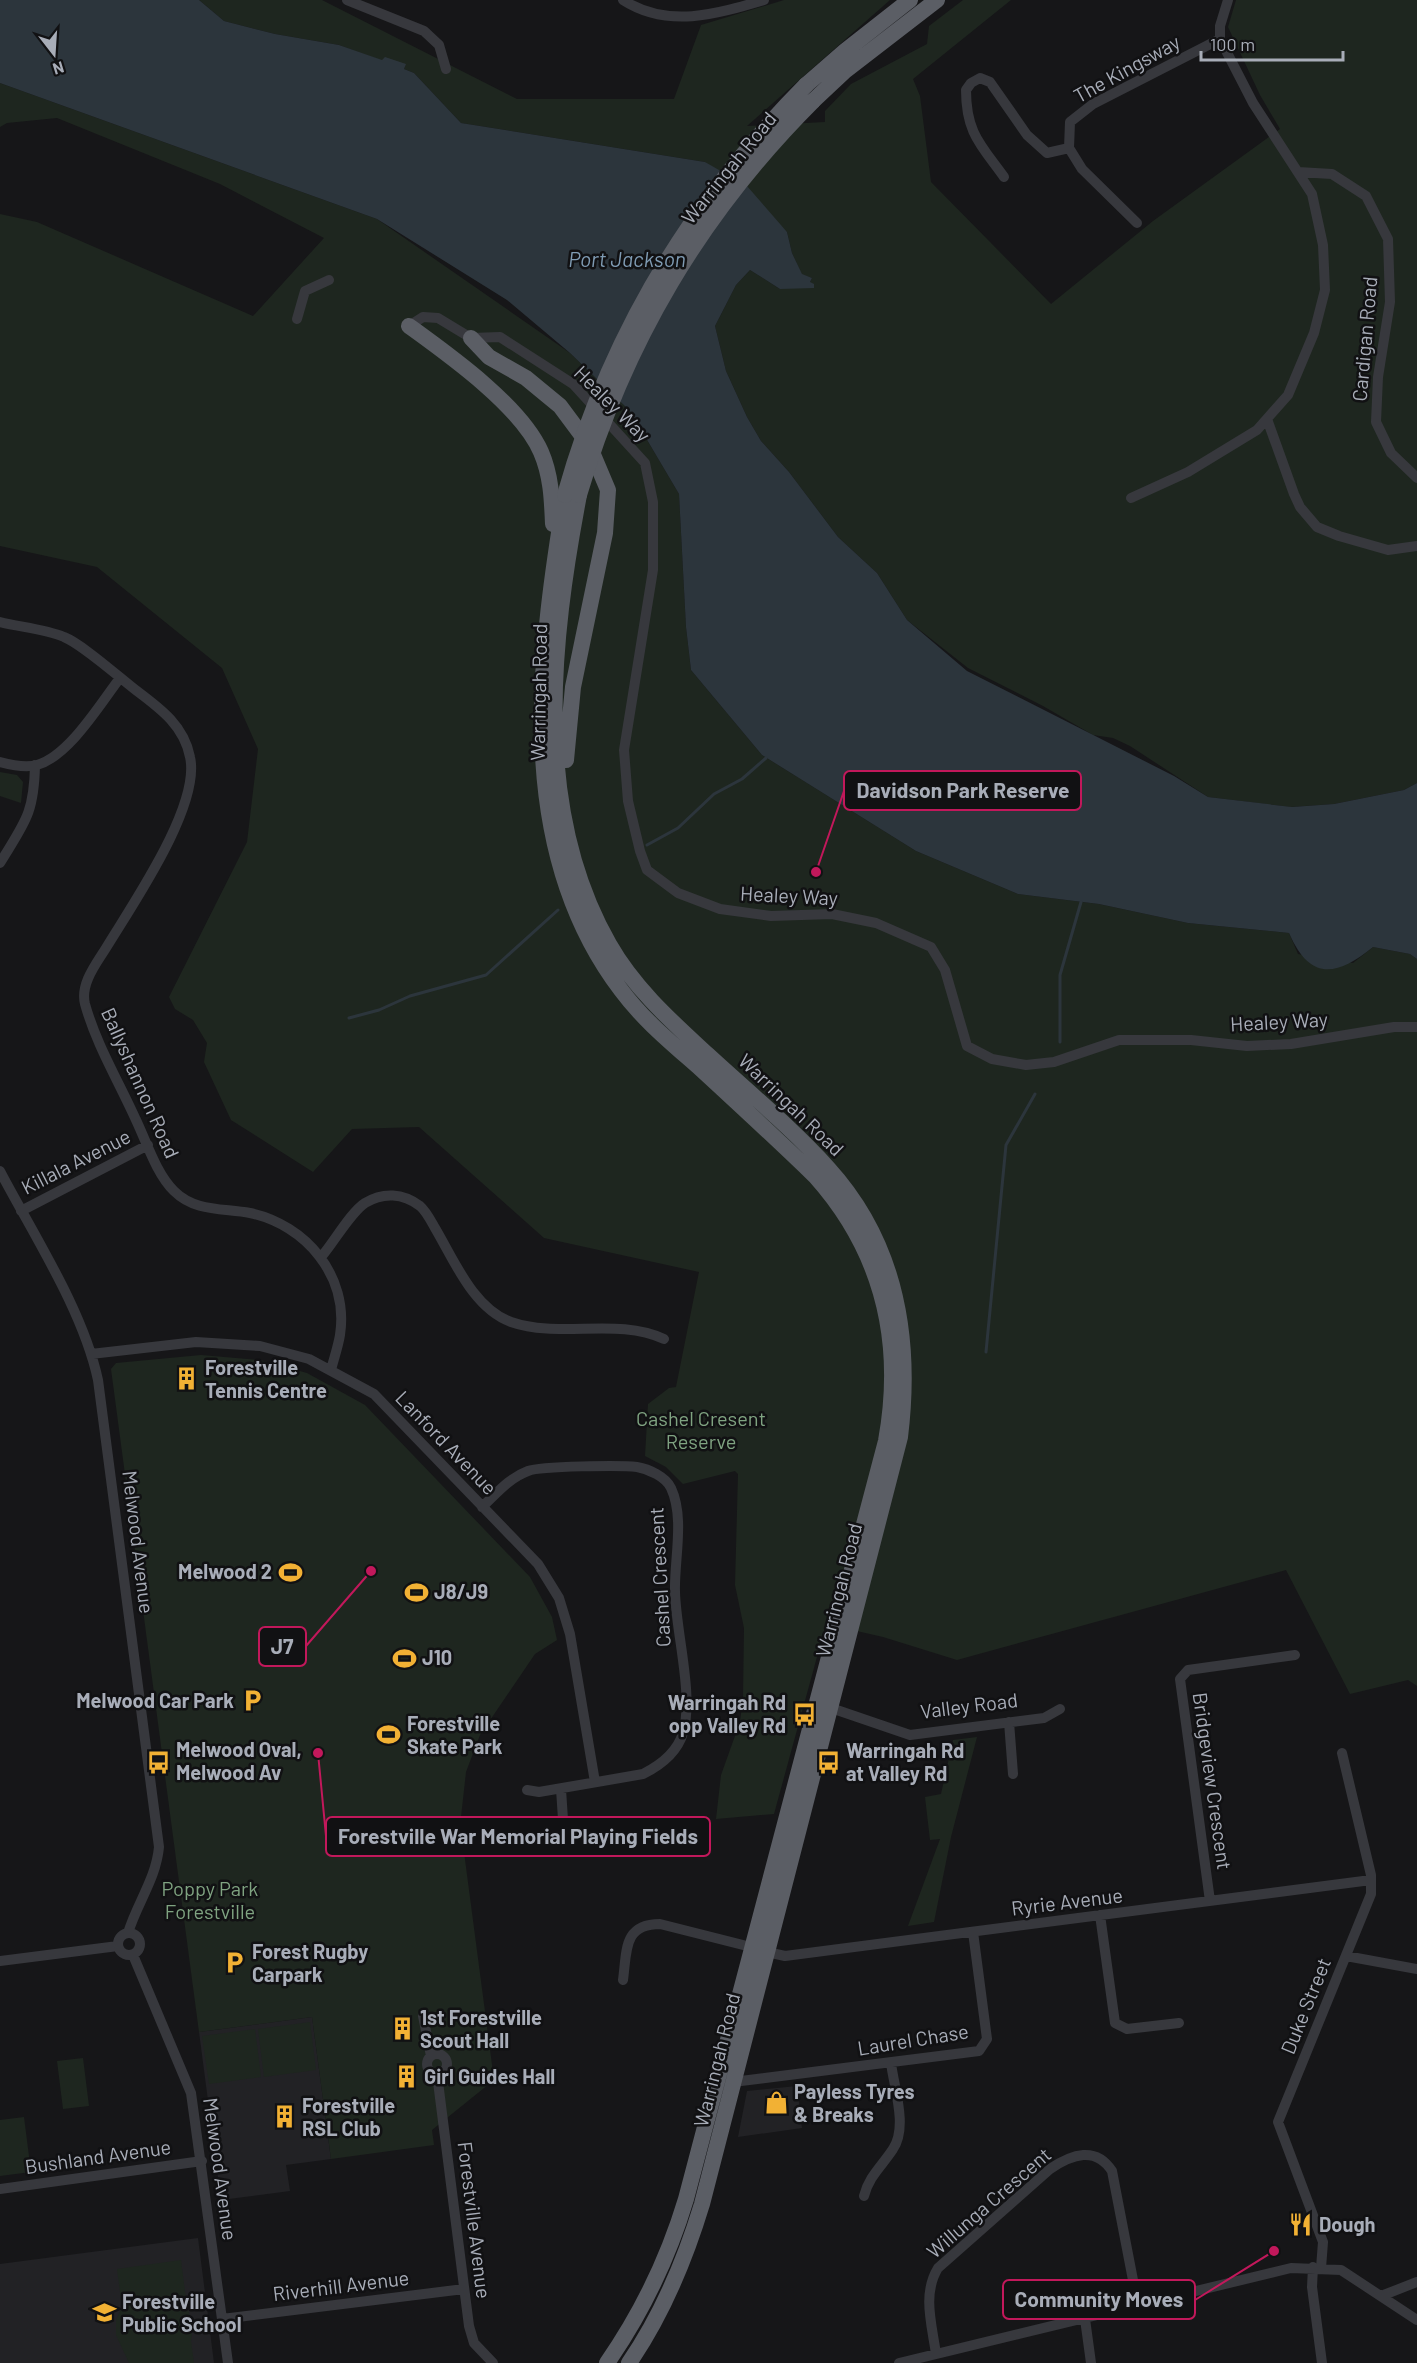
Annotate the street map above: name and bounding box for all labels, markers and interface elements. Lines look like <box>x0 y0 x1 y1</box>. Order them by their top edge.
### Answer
north arrow <box>24 24 84 84</box>
scale bar <box>1201 24 1344 62</box>
street label: The Kingsway <box>1069 29 1184 107</box>
text: 100 m <box>1210 33 1255 55</box>
text: N <box>51 58 66 79</box>
street label: Warringah Road <box>676 107 781 228</box>
water label: Port Jackson <box>568 246 686 271</box>
street label: Cardigan Road <box>1347 275 1381 402</box>
street label: Healey Way <box>570 360 656 446</box>
street label: Warringah Road <box>525 623 551 761</box>
callout: Davidson Park Reserve <box>844 771 1081 810</box>
text: Davidson Park Reserve <box>857 777 1069 802</box>
street label: Healey Way <box>739 880 839 910</box>
street label: Ballyshannon Road <box>97 1004 185 1162</box>
street label: Healey Way <box>1229 1006 1329 1036</box>
street label: Warringah Road <box>734 1048 849 1161</box>
street label: Killala Avenue <box>17 1123 134 1199</box>
place label: Forestville Tennis Centre <box>205 1355 327 1402</box>
building icon: Forestville Tennis Centre <box>174 1366 200 1392</box>
street label: Lanford Avenue <box>391 1385 502 1499</box>
park label: Cashel Cresent Reserve <box>636 1406 766 1453</box>
street label: Melwood Avenue <box>118 1469 160 1615</box>
street label: Cashel Crescent <box>643 1506 675 1648</box>
street label: Warringah Road <box>810 1520 866 1659</box>
place label: Melwood 2 <box>178 1559 272 1583</box>
sports icon: Melwood 2 <box>277 1559 303 1585</box>
sports icon: J8/J9 <box>403 1579 429 1605</box>
place label: J8/J9 <box>434 1579 488 1603</box>
callout: J7 <box>259 1627 306 1666</box>
text: J7 <box>271 1633 294 1658</box>
sports icon: J10 <box>391 1645 417 1671</box>
place label: J10 <box>422 1645 452 1669</box>
street label: Valley Road <box>919 1687 1019 1723</box>
place label: Melwood Car Park <box>76 1688 234 1712</box>
parking icon: Melwood Car Park <box>239 1688 265 1714</box>
place label: Warringah Rd opp Valley Rd <box>668 1690 786 1737</box>
street label: Bridgeview Crescent <box>1189 1691 1237 1871</box>
bus stop icon: Warringah Rd opp Valley Rd <box>791 1702 817 1728</box>
place label: Forestville Skate Park <box>407 1711 503 1758</box>
sports icon: Forestville Skate Park <box>376 1722 402 1748</box>
place label: Melwood Oval, Melwood Av <box>176 1737 302 1784</box>
place label: Warringah Rd at Valley Rd <box>846 1738 964 1785</box>
bus stop icon: Melwood Oval, Melwood Av <box>145 1749 171 1775</box>
bus stop icon: Warringah Rd at Valley Rd <box>815 1750 841 1776</box>
callout: Forestville War Memorial Playing Fields <box>326 1817 710 1856</box>
text: Forestville War Memorial Playing Fields <box>338 1823 698 1848</box>
park label: Poppy Park Forestville <box>162 1876 258 1923</box>
street label: Ryrie Avenue <box>1010 1882 1124 1920</box>
place label: Forest Rugby Carpark <box>252 1939 368 1986</box>
parking icon: Forest Rugby Carpark <box>221 1950 247 1976</box>
street label: Duke Street <box>1275 1954 1335 2057</box>
street label: Warringah Road <box>688 1990 744 2129</box>
place label: 1st Forestville Scout Hall <box>420 2005 542 2052</box>
building icon: 1st Forestville Scout Hall <box>389 2016 415 2042</box>
street label: Laurel Chase <box>856 2018 970 2060</box>
building icon: Girl Guides Hall <box>393 2064 419 2090</box>
place label: Girl Guides Hall <box>424 2064 555 2088</box>
place label: Payless Tyres & Breaks <box>794 2079 915 2126</box>
shop icon: Payless Tyres & Breaks <box>763 2090 789 2116</box>
place label: Forestville RSL Club <box>302 2093 395 2140</box>
street label: Melwood Avenue <box>199 2096 243 2242</box>
building icon: Forestville RSL Club <box>271 2104 297 2130</box>
street label: Bushland Avenue <box>23 2134 172 2178</box>
street label: Forestville Avenue <box>453 2140 497 2300</box>
street label: Willunga Crescent <box>921 2142 1055 2263</box>
restaurant icon: Dough <box>1288 2212 1314 2238</box>
place label: Dough <box>1319 2212 1375 2236</box>
street label: Riverhill Avenue <box>271 2265 410 2305</box>
callout: Community Moves <box>1003 2280 1195 2319</box>
text: Community Moves <box>1015 2286 1183 2311</box>
place label: Forestville Public School <box>122 2289 242 2336</box>
school or university icon: Forestville Public School <box>91 2300 117 2326</box>

